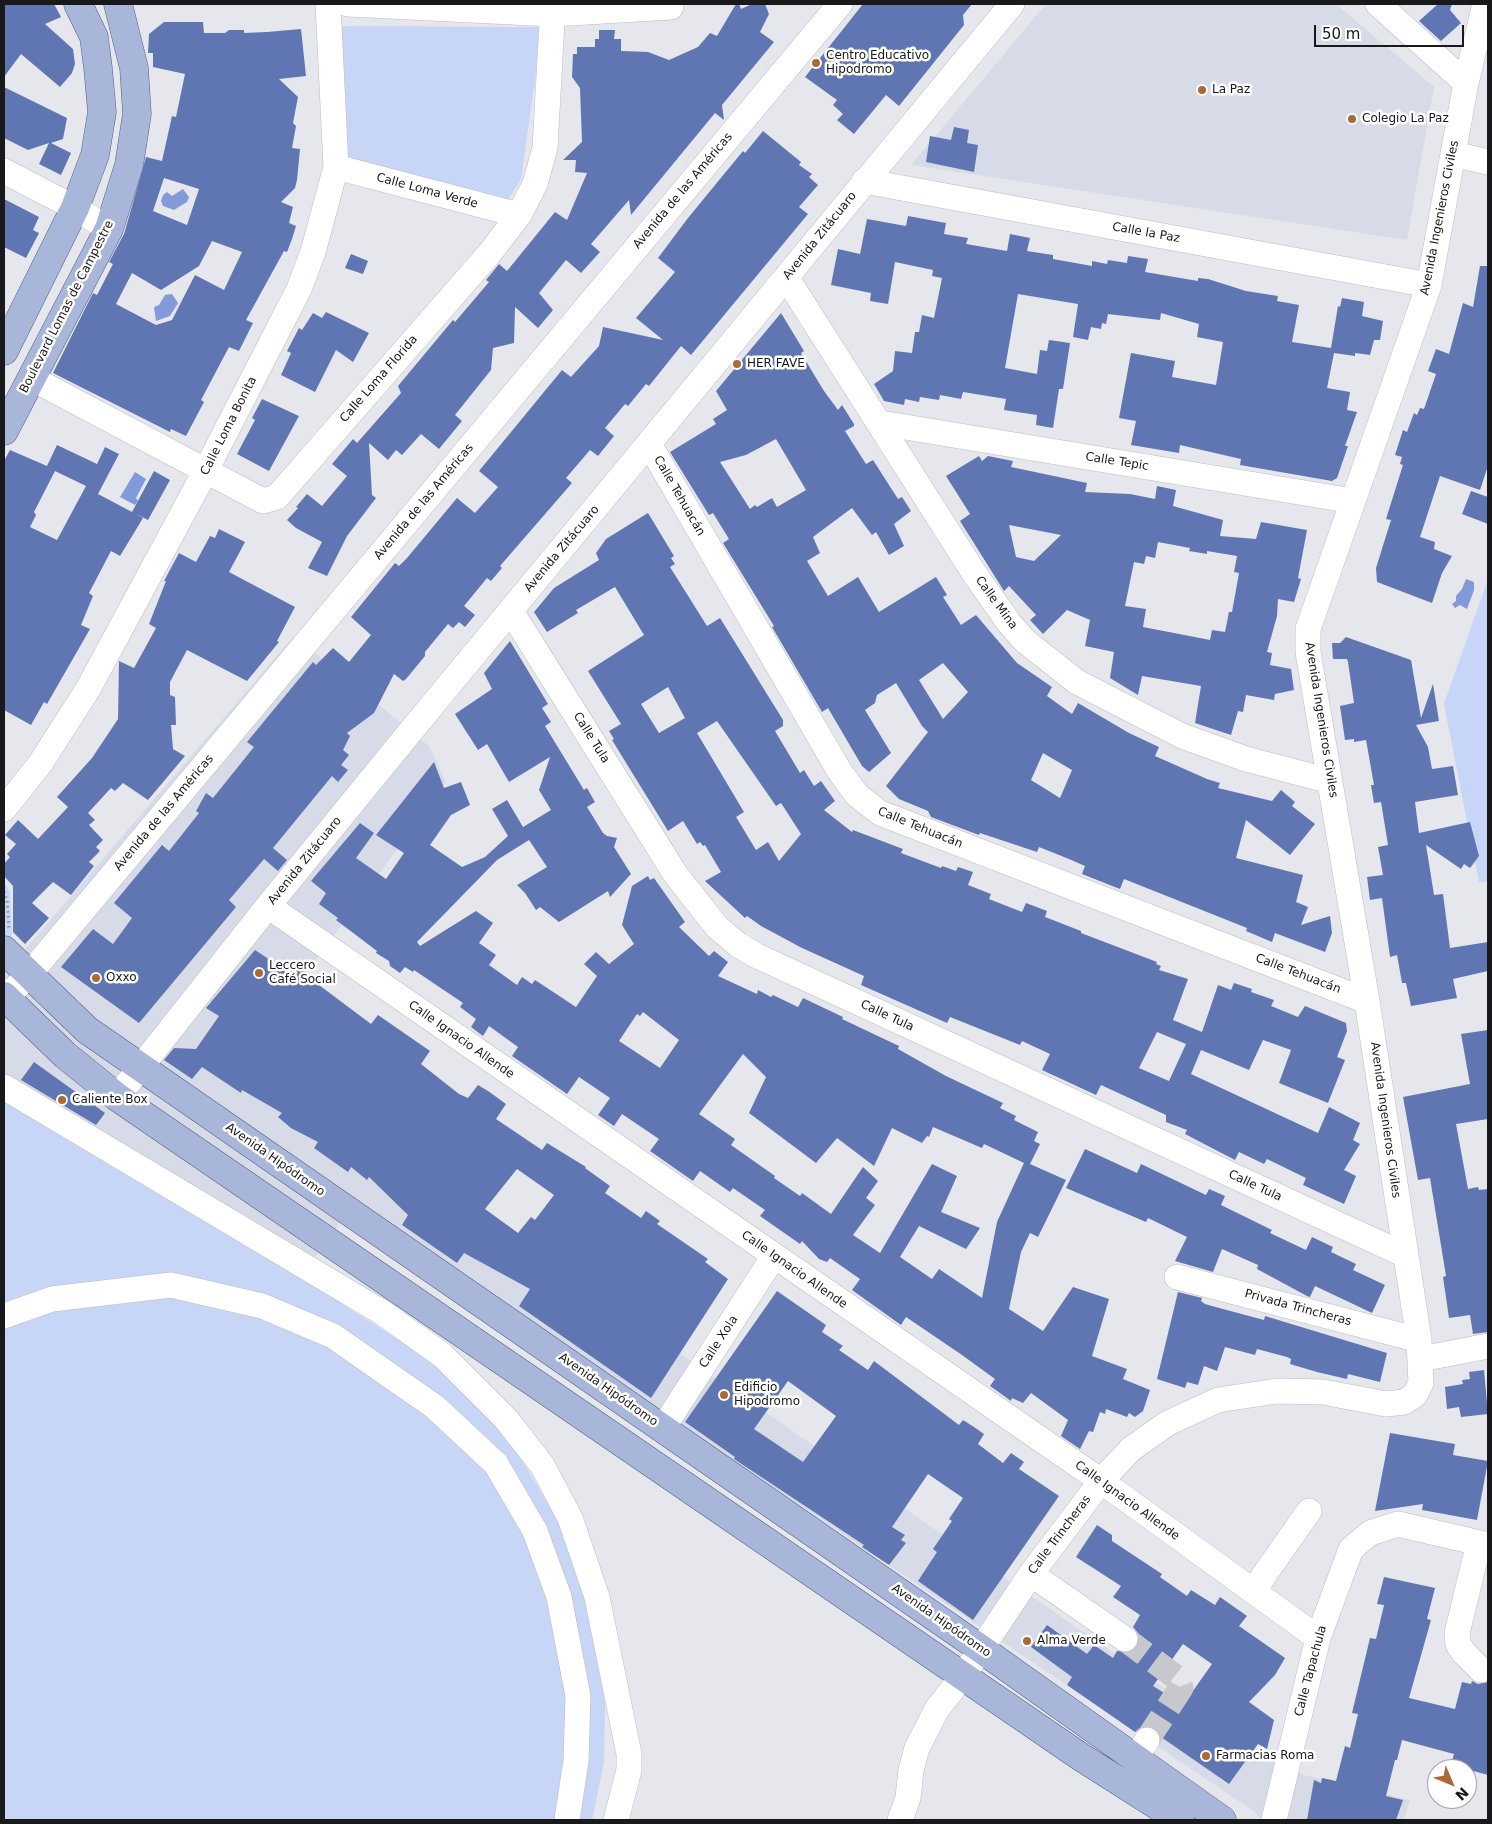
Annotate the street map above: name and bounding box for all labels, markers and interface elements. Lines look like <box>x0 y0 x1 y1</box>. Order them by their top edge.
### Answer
scale bar <box>1317 15 1467 47</box>
text: 50 m <box>1322 25 1360 43</box>
place label: Centro Educativo Hipodromo <box>826 49 929 77</box>
marker: Centro Educativo Hipodromo <box>810 57 822 69</box>
place label: La Paz <box>1212 83 1250 97</box>
marker: La Paz <box>1196 84 1208 96</box>
place label: Colegio La Paz <box>1362 112 1449 126</box>
marker: Colegio La Paz <box>1346 113 1358 125</box>
street label: Avenida de las Américas <box>630 130 736 252</box>
street label: Avenida Ingenieros Civiles <box>1418 139 1462 297</box>
street label: Calle Loma Verde <box>375 171 479 211</box>
street label: Avenida Zitácuaro <box>780 189 860 283</box>
street label: Boulevard Lomas de Campestre <box>17 218 117 396</box>
street label: Calle la Paz <box>1111 220 1181 246</box>
street label: Calle Loma Florida <box>337 332 421 426</box>
place label: HER FAVE <box>747 357 805 371</box>
marker: HER FAVE <box>731 358 743 370</box>
street label: Calle Loma Bonita <box>198 374 260 478</box>
street label: Avenida de las Américas <box>371 441 477 563</box>
street label: Calle Tepic <box>1084 450 1150 474</box>
street label: Calle Tehuacán <box>650 453 708 539</box>
street label: Avenida Zitácuaro <box>521 503 603 595</box>
street label: Calle Mina <box>972 574 1020 632</box>
street label: Avenida Ingenieros Civiles <box>1302 641 1340 799</box>
street label: Calle Tula <box>570 710 612 766</box>
street label: Avenida de las Américas <box>111 752 217 874</box>
street label: Calle Tehuacán <box>875 804 965 852</box>
street label: Avenida Zitácuaro <box>265 814 345 908</box>
street label: Calle Tehuacán <box>1253 951 1343 997</box>
place label: Leccero Café Social <box>269 959 336 987</box>
marker: Leccero Café Social <box>253 967 265 979</box>
place label: Oxxo <box>106 971 137 985</box>
marker: Oxxo <box>90 972 102 984</box>
street label: Calle Tula <box>858 997 916 1035</box>
street label: Calle Ignacio Allende <box>405 998 517 1082</box>
street label: Avenida Ingenieros Civiles <box>1367 1041 1403 1199</box>
place label: Caliente Box <box>72 1093 148 1107</box>
marker: Caliente Box <box>56 1094 68 1106</box>
street label: Avenida Hipódromo <box>223 1120 327 1200</box>
street label: Calle Tula <box>1226 1167 1284 1205</box>
street label: Calle Ignacio Allende <box>738 1228 850 1312</box>
street label: Privada Trincheras <box>1243 1287 1353 1329</box>
street label: Calle Xola <box>697 1313 741 1371</box>
street label: Avenida Hipódromo <box>556 1350 660 1430</box>
place label: Edificio Hipodromo <box>734 1381 800 1409</box>
marker: Edificio Hipodromo <box>718 1389 730 1401</box>
street label: Calle Ignacio Allende <box>1072 1458 1182 1544</box>
street label: Calle Trincheras <box>1026 1493 1094 1577</box>
street label: Avenida Hipódromo <box>889 1581 993 1661</box>
street label: Calle Tapachula <box>1292 1624 1330 1718</box>
place label: Alma Verde <box>1037 1634 1106 1648</box>
marker: Alma Verde <box>1021 1635 1033 1647</box>
place label: Farmacias Roma <box>1216 1749 1314 1763</box>
marker: Farmacias Roma <box>1200 1750 1212 1762</box>
north arrow <box>1427 1759 1477 1809</box>
text: N <box>1452 1784 1472 1804</box>

